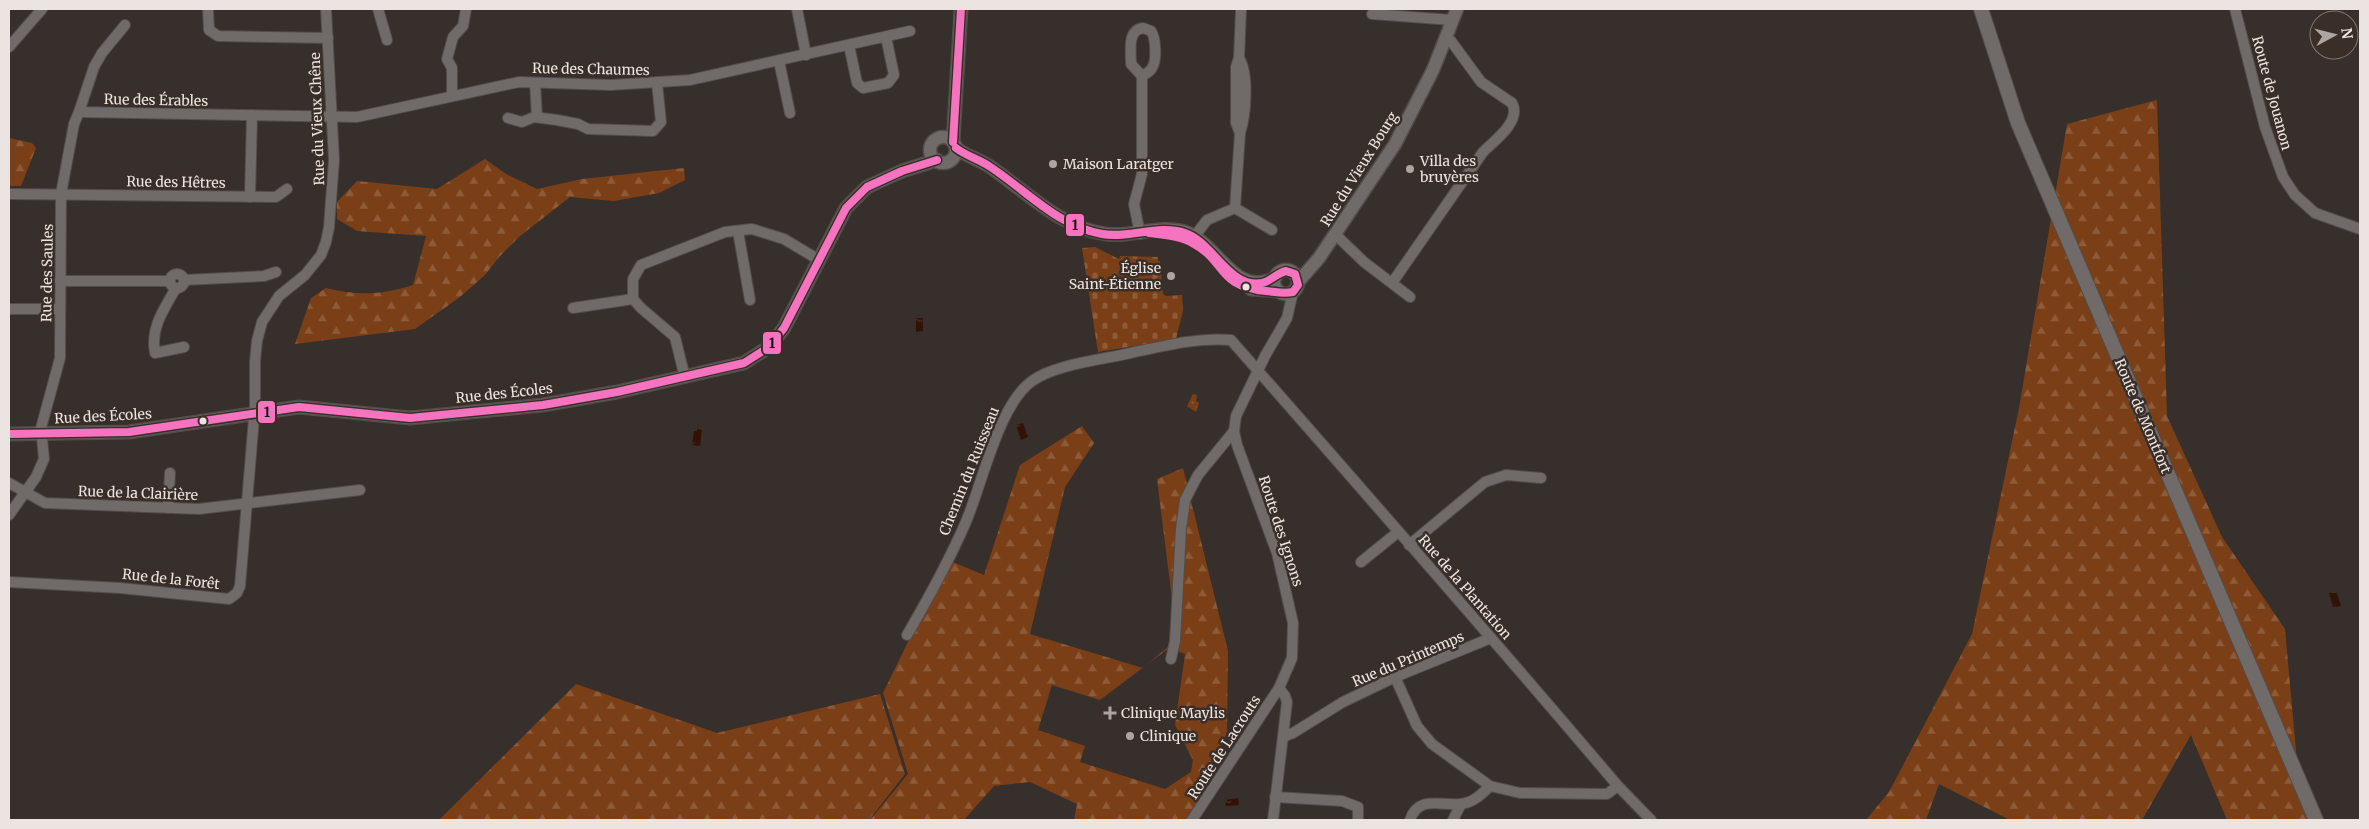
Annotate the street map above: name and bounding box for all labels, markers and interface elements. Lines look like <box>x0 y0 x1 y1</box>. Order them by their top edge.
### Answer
north arrow <box>2309 10 2359 60</box>
text: N <box>2337 27 2357 40</box>
street label: Route de Jouanon <box>2248 34 2296 152</box>
street label: Rue du Vieux Chêne <box>306 52 328 186</box>
street label: Rue des Chaumes <box>532 59 650 79</box>
street label: Rue des Érables <box>104 90 208 110</box>
street label: Rue du Vieux Bourg <box>1316 108 1402 230</box>
place label: Villa des bruyères <box>1419 152 1479 186</box>
place label: Maison Laratger <box>1063 155 1174 173</box>
marker: Maison Laratger <box>1047 158 1059 170</box>
marker: Villa des bruyères <box>1404 163 1416 175</box>
street label: Rue des Hêtres <box>126 172 226 192</box>
line badge: 1 <box>1065 213 1085 237</box>
text: 1 <box>1072 216 1079 234</box>
street label: Rue des Saules <box>37 224 57 322</box>
place label: Église Saint-Étienne <box>1069 259 1161 293</box>
marker: Église Saint-Étienne <box>1165 270 1177 282</box>
unlabelled marker <box>1241 282 1251 292</box>
line badge: 1 <box>762 331 782 355</box>
text: 1 <box>769 334 776 352</box>
street label: Route de Montfort <box>2111 356 2176 477</box>
street label: Rue des Écoles <box>454 379 554 407</box>
line badge: 1 <box>257 400 276 424</box>
text: 1 <box>264 403 271 421</box>
street label: Rue des Écoles <box>54 404 152 428</box>
street label: Chemin du Ruisseau <box>935 404 1003 538</box>
unlabelled marker <box>198 416 208 426</box>
street label: Route des Ignons <box>1255 473 1307 589</box>
street label: Rue de la Clairière <box>78 482 198 504</box>
street label: Rue de la Plantation <box>1414 531 1516 643</box>
street label: Rue de la Forêt <box>121 565 221 593</box>
street label: Rue du Printemps <box>1349 627 1467 691</box>
street label: Route de Lacrouts <box>1184 692 1264 802</box>
place label: Clinique Maylis <box>1121 704 1225 722</box>
marker: Clinique Maylis <box>1103 706 1117 720</box>
place label: Clinique <box>1140 727 1196 745</box>
marker: Clinique <box>1124 730 1136 742</box>

